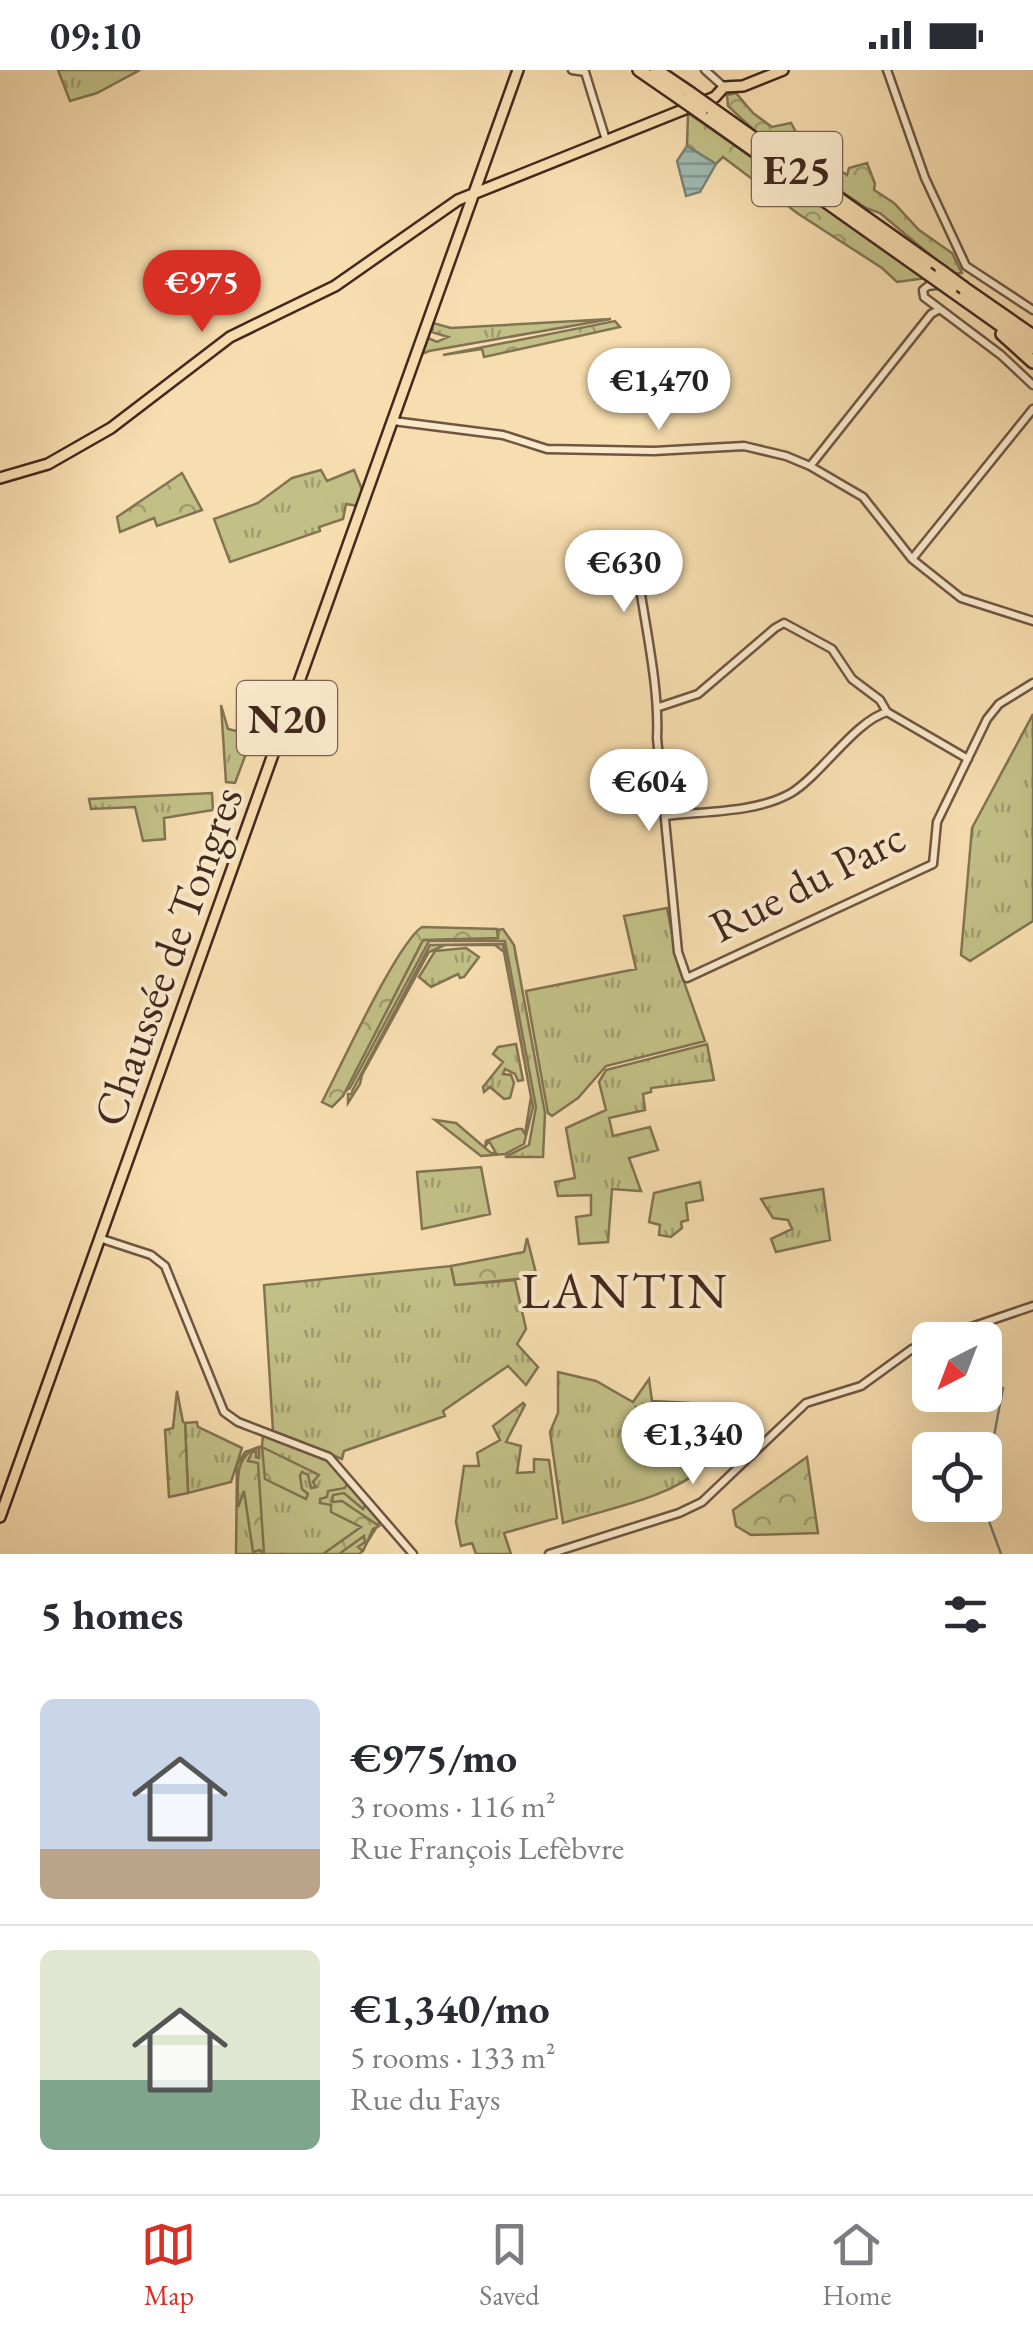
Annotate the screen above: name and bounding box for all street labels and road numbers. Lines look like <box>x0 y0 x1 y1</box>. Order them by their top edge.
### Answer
road number: E25 <box>752 132 842 206</box>
road number: N20 <box>237 681 337 755</box>
street label: Chaussée de Tongres <box>79 778 255 1134</box>
street label: Rue du Parc <box>700 807 914 955</box>

